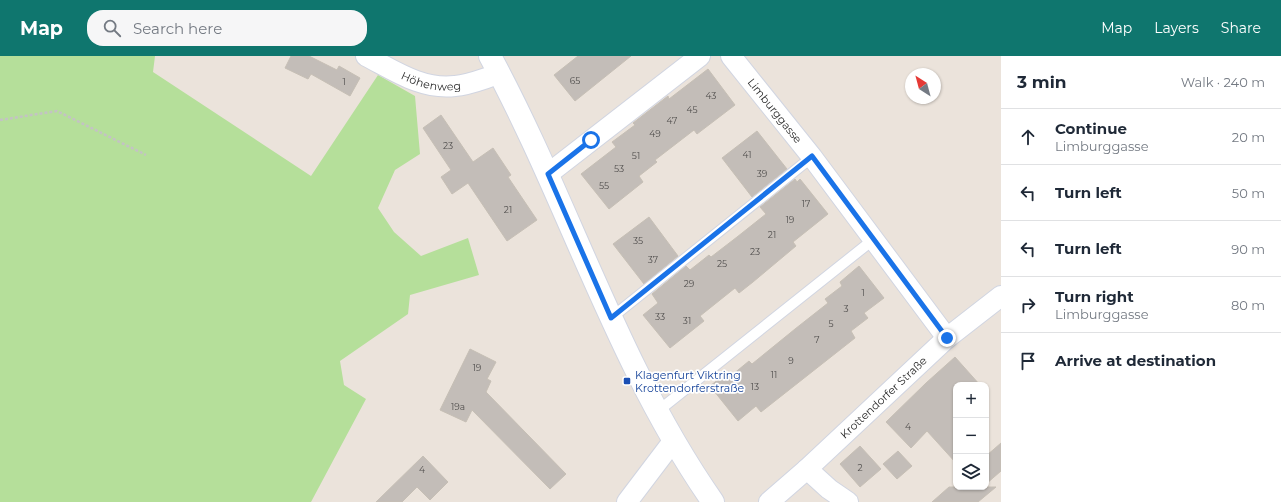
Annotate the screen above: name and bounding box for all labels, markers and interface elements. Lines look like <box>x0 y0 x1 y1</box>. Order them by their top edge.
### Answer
search box <box>87 10 367 46</box>
text: Map <box>20 17 63 40</box>
icon: search <box>101 17 123 39</box>
text: Search here <box>133 19 222 38</box>
text: Map <box>1101 19 1132 37</box>
text: Layers <box>1154 19 1199 37</box>
text: Share <box>1221 19 1261 37</box>
north arrow <box>905 68 941 104</box>
street label: Höhenweg <box>399 69 462 94</box>
text: 3 min <box>1017 72 1067 92</box>
text: Walk · 240 m <box>1181 74 1265 90</box>
house number: 65 <box>570 75 580 86</box>
street label: Limburggasse <box>745 75 805 146</box>
house number: 1 <box>342 76 346 87</box>
house number: 43 <box>706 90 716 101</box>
house number: 45 <box>686 104 698 115</box>
house number: 47 <box>667 115 677 126</box>
text: Continue <box>1055 119 1127 138</box>
icon: ahead <box>1017 126 1039 148</box>
house number: 49 <box>649 128 661 139</box>
text: 20 m <box>1232 129 1265 145</box>
route start <box>582 131 600 149</box>
text: Limburggasse <box>1055 138 1149 154</box>
house number: 23 <box>443 140 453 151</box>
house number: 41 <box>743 149 751 160</box>
house number: 51 <box>632 150 640 161</box>
house number: 53 <box>614 163 624 174</box>
house number: 39 <box>757 168 768 179</box>
house number: 55 <box>599 180 609 191</box>
icon: left <box>1017 182 1039 204</box>
text: Turn left <box>1055 183 1122 202</box>
text: 50 m <box>1232 185 1265 201</box>
house number: 17 <box>802 198 810 209</box>
house number: 21 <box>504 204 512 215</box>
house number: 19 <box>786 214 795 225</box>
house number: 21 <box>768 229 776 240</box>
house number: 35 <box>633 235 643 246</box>
icon: left <box>1017 238 1039 260</box>
text: Turn left <box>1055 239 1122 258</box>
text: 90 m <box>1231 241 1265 257</box>
house number: 23 <box>750 246 760 257</box>
house number: 37 <box>648 254 658 265</box>
house number: 25 <box>717 258 727 269</box>
house number: 29 <box>684 278 695 289</box>
house number: 1 <box>861 287 865 298</box>
text: Turn right <box>1055 287 1134 306</box>
icon: right <box>1017 294 1039 316</box>
text: 80 m <box>1231 297 1265 313</box>
house number: 3 <box>843 303 849 314</box>
text: Limburggasse <box>1055 306 1149 322</box>
house number: 33 <box>655 311 665 322</box>
house number: 31 <box>683 315 691 326</box>
house number: 5 <box>828 318 834 329</box>
route end <box>938 329 956 347</box>
house number: 7 <box>814 334 820 345</box>
icon: arrive <box>1017 350 1039 372</box>
text: Arrive at destination <box>1055 351 1216 370</box>
street label: Krottendorfer Straße <box>837 353 930 441</box>
house number: 9 <box>788 355 794 366</box>
house number: 19 <box>473 362 482 373</box>
place label: Klagenfurt Viktring Krottendorferstraße <box>635 368 745 395</box>
house number: 11 <box>771 369 777 380</box>
marker: Klagenfurt Viktring Krottendorferstraße <box>622 376 632 386</box>
house number: 13 <box>751 381 759 392</box>
map controls <box>953 382 989 490</box>
button: + <box>953 382 989 418</box>
house number: 19a <box>451 401 465 412</box>
button: − <box>953 418 989 454</box>
house number: 4 <box>905 421 911 432</box>
button: layers <box>953 454 989 490</box>
house number: 2 <box>857 462 863 473</box>
house number: 4 <box>419 464 425 475</box>

